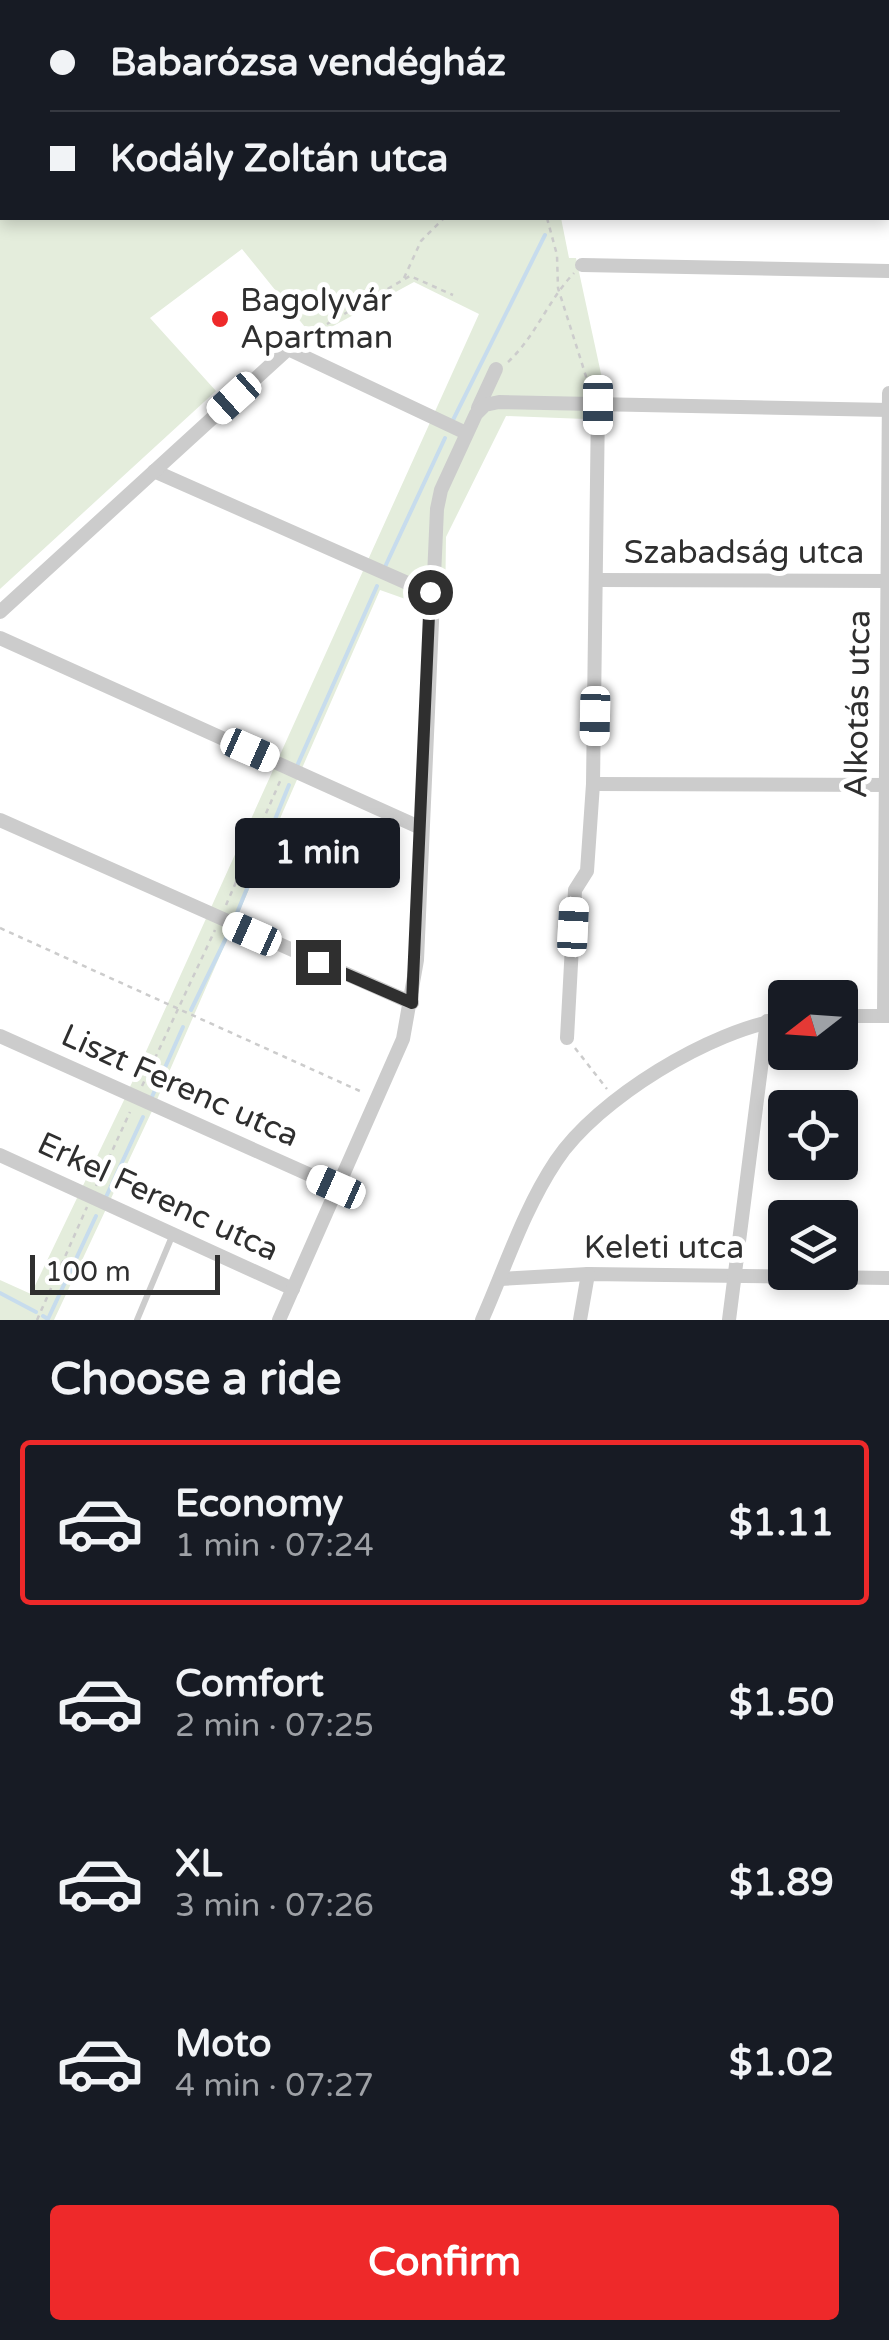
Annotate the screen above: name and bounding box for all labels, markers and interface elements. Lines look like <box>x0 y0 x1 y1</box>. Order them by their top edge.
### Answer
text: Babarózsa vendégház <box>110 40 506 86</box>
text: Kodály Zoltán utca <box>110 136 448 182</box>
place label: Bagolyvár Apartman <box>240 282 393 357</box>
marker: Bagolyvár Apartman <box>209 308 231 330</box>
car <box>202 367 266 429</box>
car <box>583 375 613 435</box>
street label: Szabadság utca <box>624 534 864 572</box>
route start <box>408 570 453 615</box>
street label: Alkotás utca <box>837 609 879 799</box>
car <box>579 686 611 746</box>
car <box>216 724 284 776</box>
callout: 1 min <box>236 817 400 887</box>
text: 1 min <box>275 834 360 872</box>
car <box>556 896 590 958</box>
car <box>218 908 286 960</box>
route end <box>296 940 341 985</box>
north arrow <box>768 980 858 1070</box>
map controls <box>768 980 858 1290</box>
street label: Liszt Ferenc utca <box>55 1017 305 1155</box>
button: locate <box>768 1090 858 1180</box>
street label: Erkel Ferenc utca <box>31 1125 285 1269</box>
car <box>302 1161 370 1213</box>
button: layers <box>768 1200 858 1290</box>
street label: Keleti utca <box>584 1229 744 1267</box>
scale bar <box>30 1250 220 1294</box>
text: 100 m <box>45 1255 131 1289</box>
text: Choose a ride <box>50 1353 341 1407</box>
icon: car <box>55 1478 145 1568</box>
text: Economy <box>175 1481 343 1527</box>
text: $1.11 <box>729 1500 834 1546</box>
text: 1 min · 07:24 <box>175 1527 374 1565</box>
icon: car <box>55 1658 145 1748</box>
text: Comfort <box>175 1661 324 1707</box>
text: $1.50 <box>729 1680 834 1726</box>
text: 2 min · 07:25 <box>175 1707 374 1745</box>
icon: car <box>55 1838 145 1928</box>
text: XL <box>175 1841 222 1887</box>
text: $1.89 <box>729 1860 834 1906</box>
text: 3 min · 07:26 <box>175 1887 374 1925</box>
icon: car <box>55 2018 145 2108</box>
text: Moto <box>175 2021 271 2067</box>
text: $1.02 <box>729 2040 834 2086</box>
text: 4 min · 07:27 <box>175 2067 374 2105</box>
button: Confirm <box>50 2205 839 2320</box>

